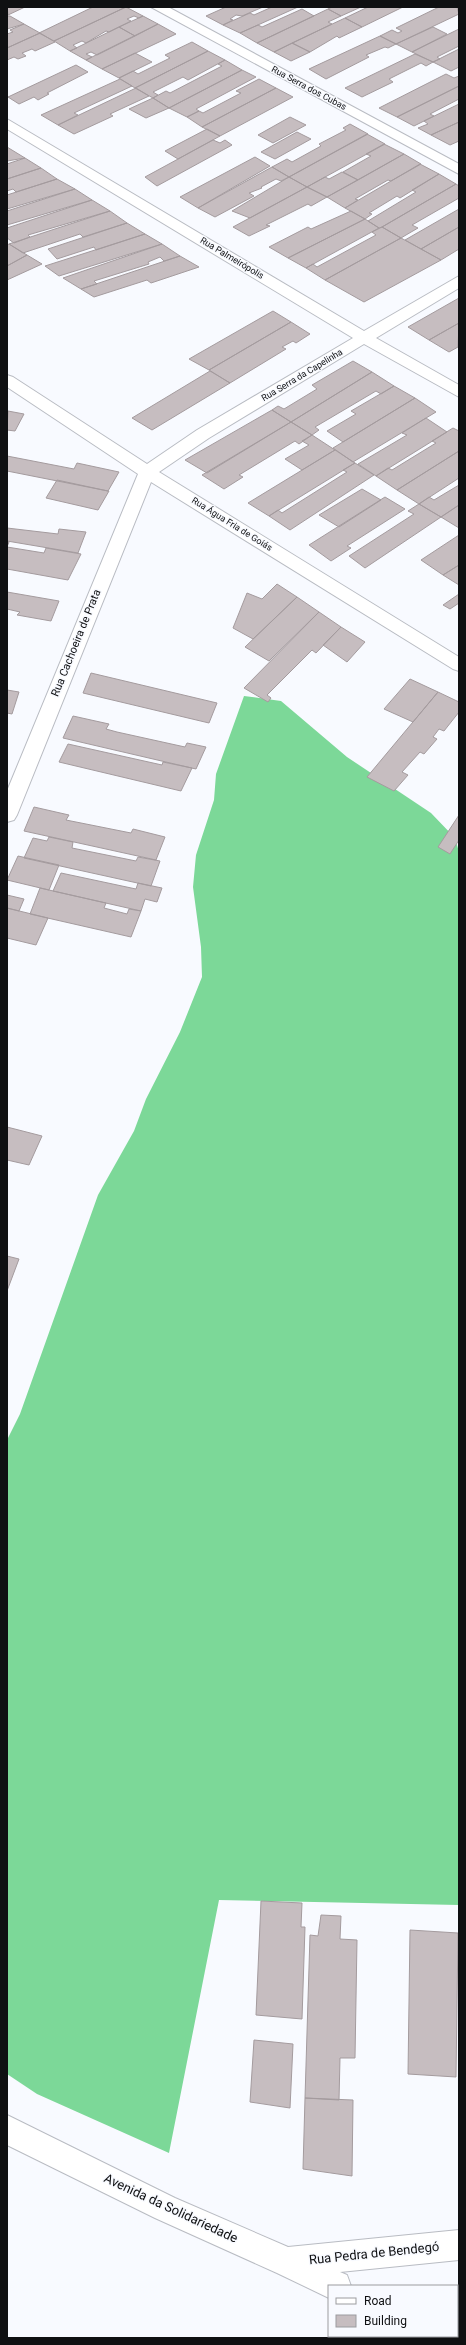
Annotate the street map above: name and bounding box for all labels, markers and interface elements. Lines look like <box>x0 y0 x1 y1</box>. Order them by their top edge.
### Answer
street label: Rua Serra dos Cubas <box>270 64 348 112</box>
street label: Rua Palmeirópolis <box>198 235 266 281</box>
street label: Rua Serra da Capelinha <box>260 347 344 403</box>
street label: Rua Água Fria de Goiás <box>190 494 275 553</box>
street label: Rua Cachoeira de Prata <box>49 588 103 698</box>
street label: Avenida da Solidariedade <box>102 2170 240 2246</box>
street label: Rua Pedra de Bendegó <box>308 2239 440 2267</box>
legend <box>328 2285 458 2337</box>
text: Road <box>364 2294 392 2308</box>
text: Building <box>364 2314 407 2328</box>

